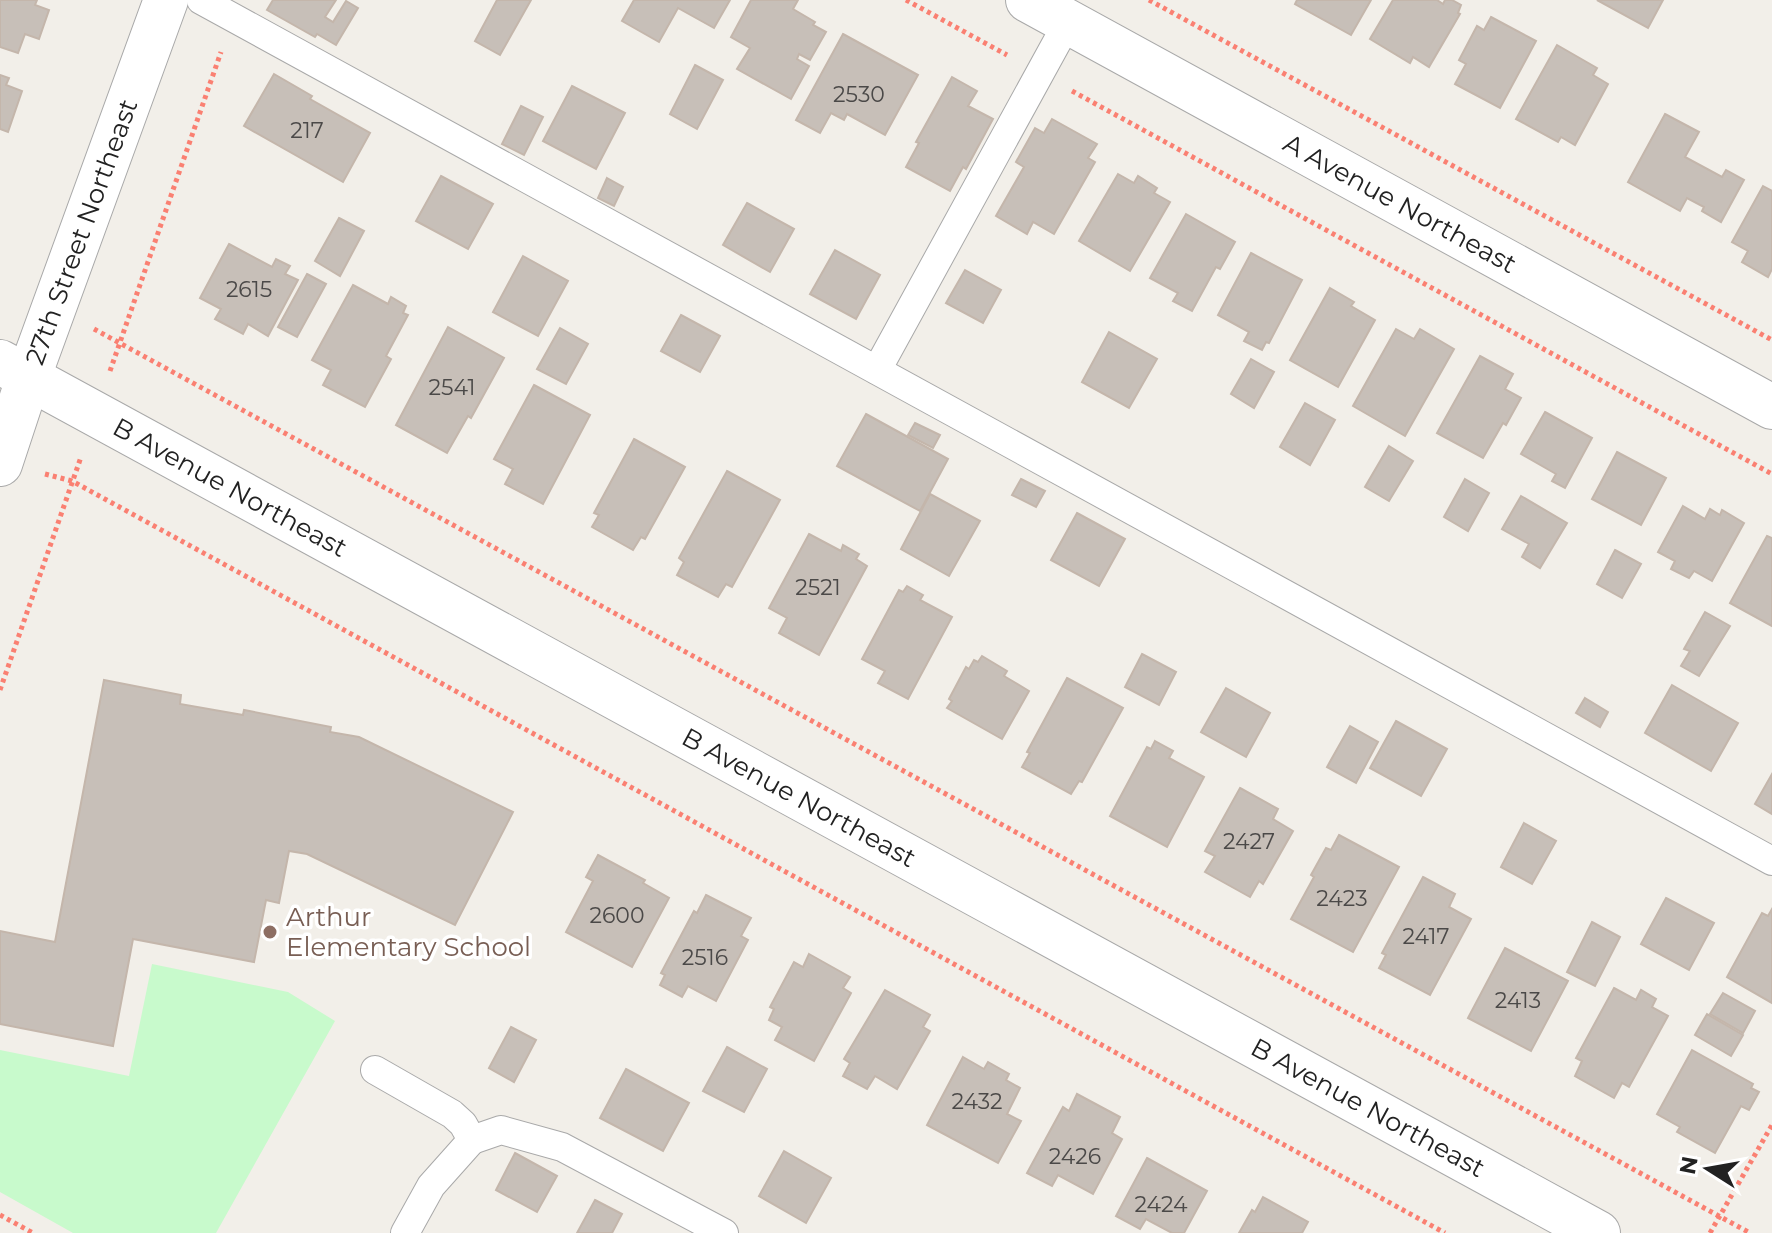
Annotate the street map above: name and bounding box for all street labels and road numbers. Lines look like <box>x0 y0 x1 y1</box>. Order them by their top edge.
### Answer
street label: 27th Street Northeast <box>18 95 145 369</box>
street label: A Avenue Northeast <box>1278 127 1522 280</box>
street label: B Avenue Northeast <box>107 411 353 564</box>
street label: B Avenue Northeast <box>676 721 922 874</box>
street label: B Avenue Northeast <box>1245 1031 1491 1184</box>

